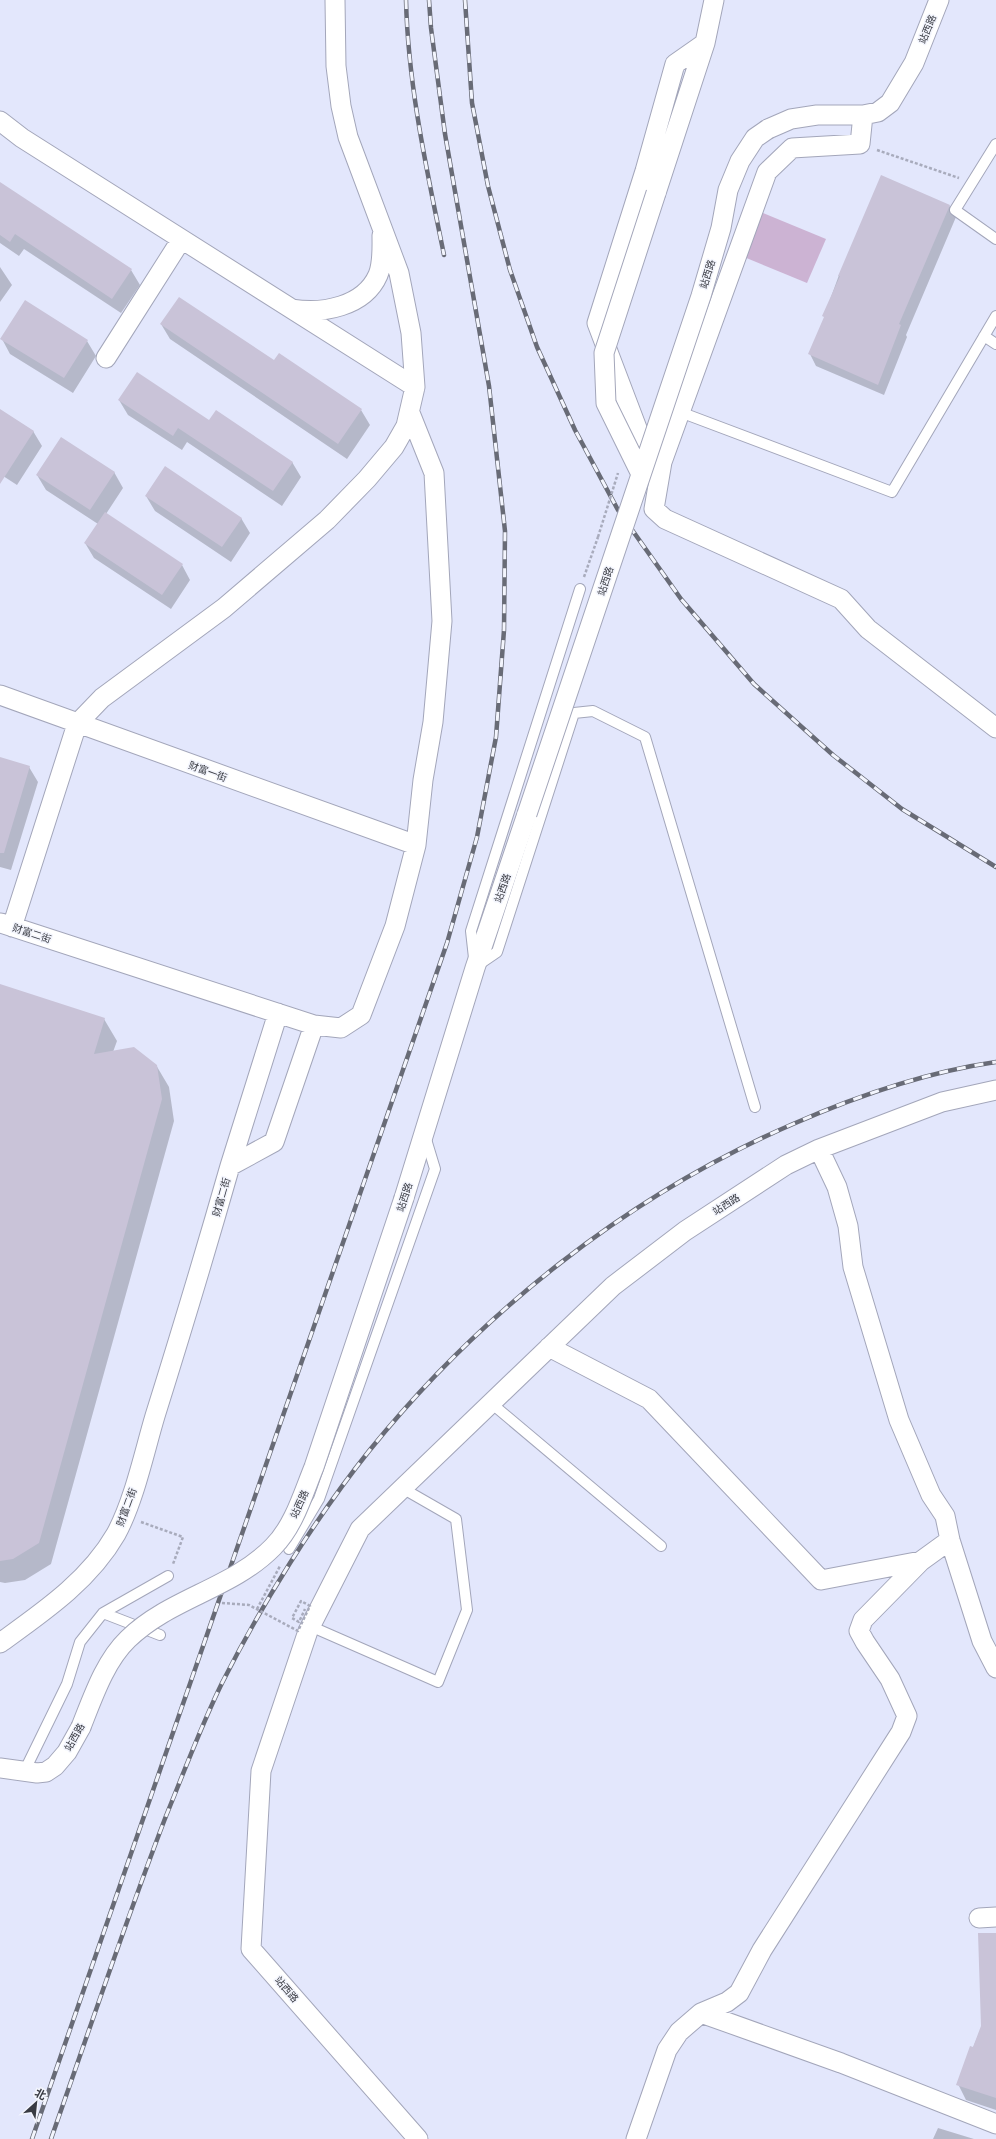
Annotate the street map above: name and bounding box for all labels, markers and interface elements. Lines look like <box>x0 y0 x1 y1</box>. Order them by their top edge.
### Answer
street label: 站西路 <box>916 13 938 45</box>
street label: 站西路 <box>697 258 717 290</box>
street label: 站西路 <box>595 565 615 597</box>
street label: 财富一街 <box>187 759 229 783</box>
street label: 站西路 <box>491 872 513 904</box>
street label: 财富二街 <box>11 921 53 945</box>
street label: 财富二街 <box>210 1176 232 1218</box>
street label: 站西路 <box>394 1181 414 1213</box>
street label: 站西路 <box>710 1191 742 1217</box>
street label: 财富二街 <box>114 1486 138 1528</box>
street label: 站西路 <box>287 1488 311 1520</box>
street label: 站西路 <box>61 1721 87 1753</box>
street label: 站西路 <box>273 1974 301 2004</box>
north arrow <box>16 2083 56 2123</box>
text: 北 <box>33 2085 49 2102</box>

